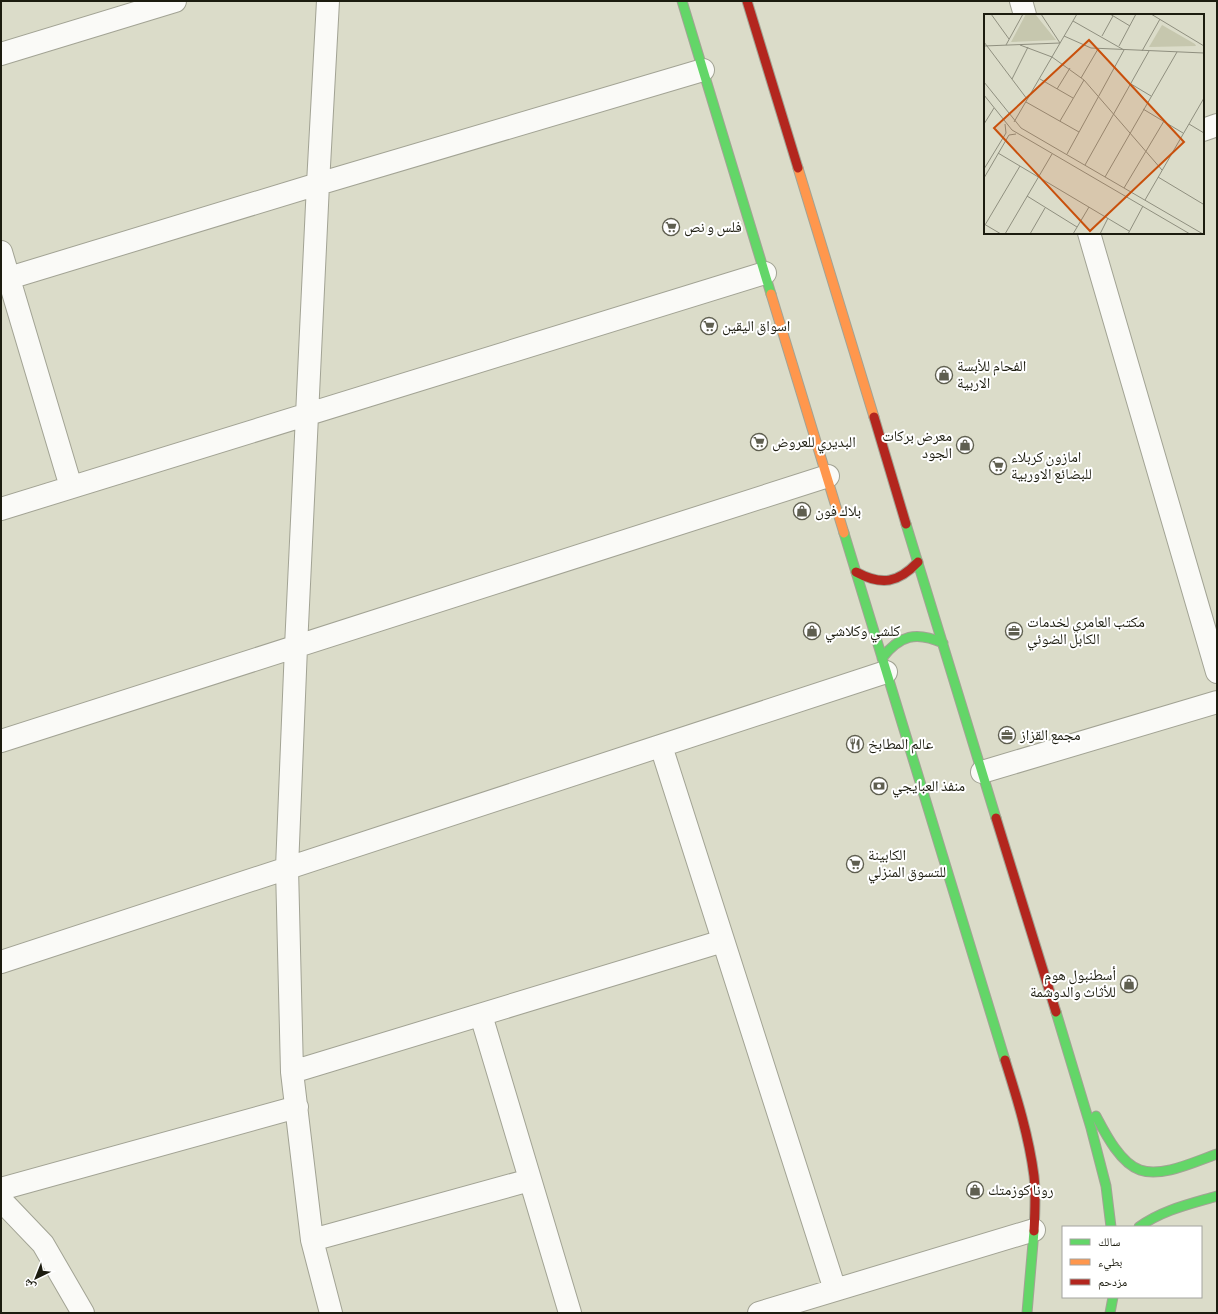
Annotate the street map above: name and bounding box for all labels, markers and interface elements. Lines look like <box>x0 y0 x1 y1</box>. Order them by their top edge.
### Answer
inset map <box>984 14 1204 234</box>
supermarket icon: فلس و نص <box>661 217 681 237</box>
place label: فلس و نص <box>684 220 742 237</box>
supermarket icon: اسواق اليقين <box>699 316 719 336</box>
place label: اسواق اليقين <box>722 319 790 336</box>
place label: الفحام للأبسة الاربية <box>957 359 1026 392</box>
shop icon: الفحام للأبسة الاربية <box>934 365 954 385</box>
place label: معرض بركات الجود <box>882 429 952 462</box>
supermarket icon: البديري للعروض <box>749 432 769 452</box>
place label: البديري للعروض <box>772 435 856 454</box>
shop icon: معرض بركات الجود <box>955 435 975 455</box>
place label: امازون كربلاء للبضائع الاوربية <box>1011 450 1092 484</box>
supermarket icon: امازون كربلاء للبضائع الاوربية <box>988 456 1008 476</box>
shop icon: بلاك فون <box>792 501 812 521</box>
place label: بلاك فون <box>815 504 861 521</box>
place label: مكتب العامري لخدمات الكابل الضوئي <box>1027 615 1145 651</box>
shop icon: كلشي وكلاشي <box>802 621 822 641</box>
office icon: مكتب العامري لخدمات الكابل الضوئي <box>1004 621 1024 641</box>
place label: كلشي وكلاشي <box>825 624 900 643</box>
office icon: مجمع القزاز <box>997 725 1017 745</box>
place label: مجمع القزاز <box>1019 728 1081 745</box>
restaurant icon: عالم المطابخ <box>845 734 865 754</box>
place label: عالم المطابخ <box>868 737 934 754</box>
bank icon: منفذ العبايجي <box>869 776 889 796</box>
place label: منفذ العبايجي <box>892 779 965 798</box>
place label: الكابينة للتسوق المنزلي <box>868 848 946 884</box>
supermarket icon: الكابينة للتسوق المنزلي <box>845 854 865 874</box>
place label: أسطنبول هوم للأثاث والدوشمة <box>1030 966 1116 1001</box>
shop icon: أسطنبول هوم للأثاث والدوشمة <box>1119 974 1139 994</box>
shop icon: رونا كوزمتك <box>965 1180 985 1200</box>
place label: رونا كوزمتك <box>988 1183 1054 1199</box>
legend <box>1062 1226 1202 1298</box>
text: سالك <box>1098 1236 1120 1248</box>
text: بطيء <box>1098 1256 1122 1272</box>
north arrow <box>16 1258 56 1298</box>
text: ش <box>21 1275 39 1293</box>
text: مزدحم <box>1098 1276 1127 1290</box>

